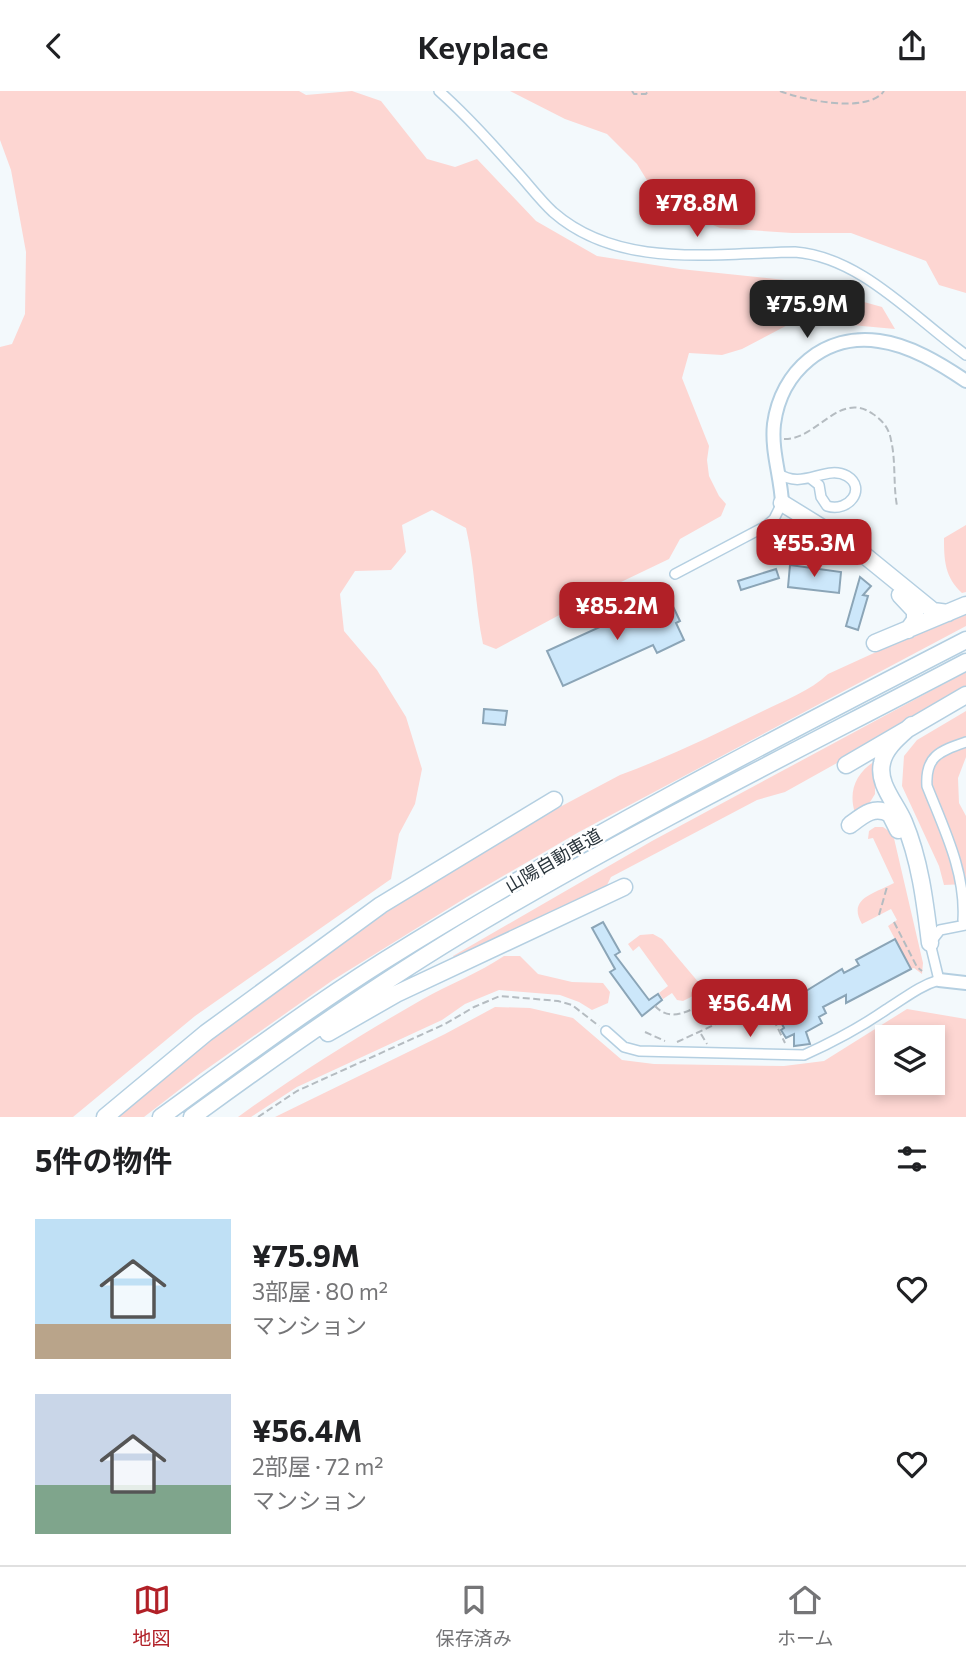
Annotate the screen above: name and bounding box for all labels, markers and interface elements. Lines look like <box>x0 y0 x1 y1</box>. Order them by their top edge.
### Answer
text: Keyplace <box>417 26 549 66</box>
icon: back <box>35 27 73 65</box>
icon: share <box>893 27 931 65</box>
pin: ¥78.8M <box>640 179 754 239</box>
text: ¥78.8M <box>655 188 739 216</box>
pin: ¥75.9M <box>750 281 864 340</box>
text: ¥75.9M <box>766 289 848 317</box>
pin: ¥55.3M <box>757 519 871 579</box>
text: ¥55.3M <box>772 528 856 556</box>
pin: ¥85.2M <box>560 582 674 642</box>
text: ¥85.2M <box>575 591 659 619</box>
street label: 山陽自動車道 <box>501 823 605 897</box>
pin: ¥56.4M <box>693 979 807 1039</box>
text: ¥56.4M <box>708 988 792 1016</box>
map controls <box>875 1025 945 1095</box>
button: layers <box>875 1025 945 1095</box>
icon: filters <box>893 1140 931 1178</box>
text: 5件の物件 <box>35 1141 173 1178</box>
text: ¥75.9M <box>252 1236 360 1273</box>
icon: home <box>91 1247 175 1331</box>
icon: heart <box>893 1270 931 1308</box>
text: 3部屋 · 80 m² <box>252 1277 388 1305</box>
text: マンション <box>252 1311 367 1339</box>
text: ¥56.4M <box>252 1411 362 1448</box>
icon: home <box>91 1422 175 1506</box>
icon: heart <box>893 1445 931 1483</box>
text: 2部屋 · 72 m² <box>252 1452 384 1480</box>
text: マンション <box>252 1486 367 1514</box>
tab: 地図 <box>133 1581 171 1650</box>
tab: 保存済み <box>436 1581 512 1650</box>
tab: ホーム <box>777 1581 833 1650</box>

